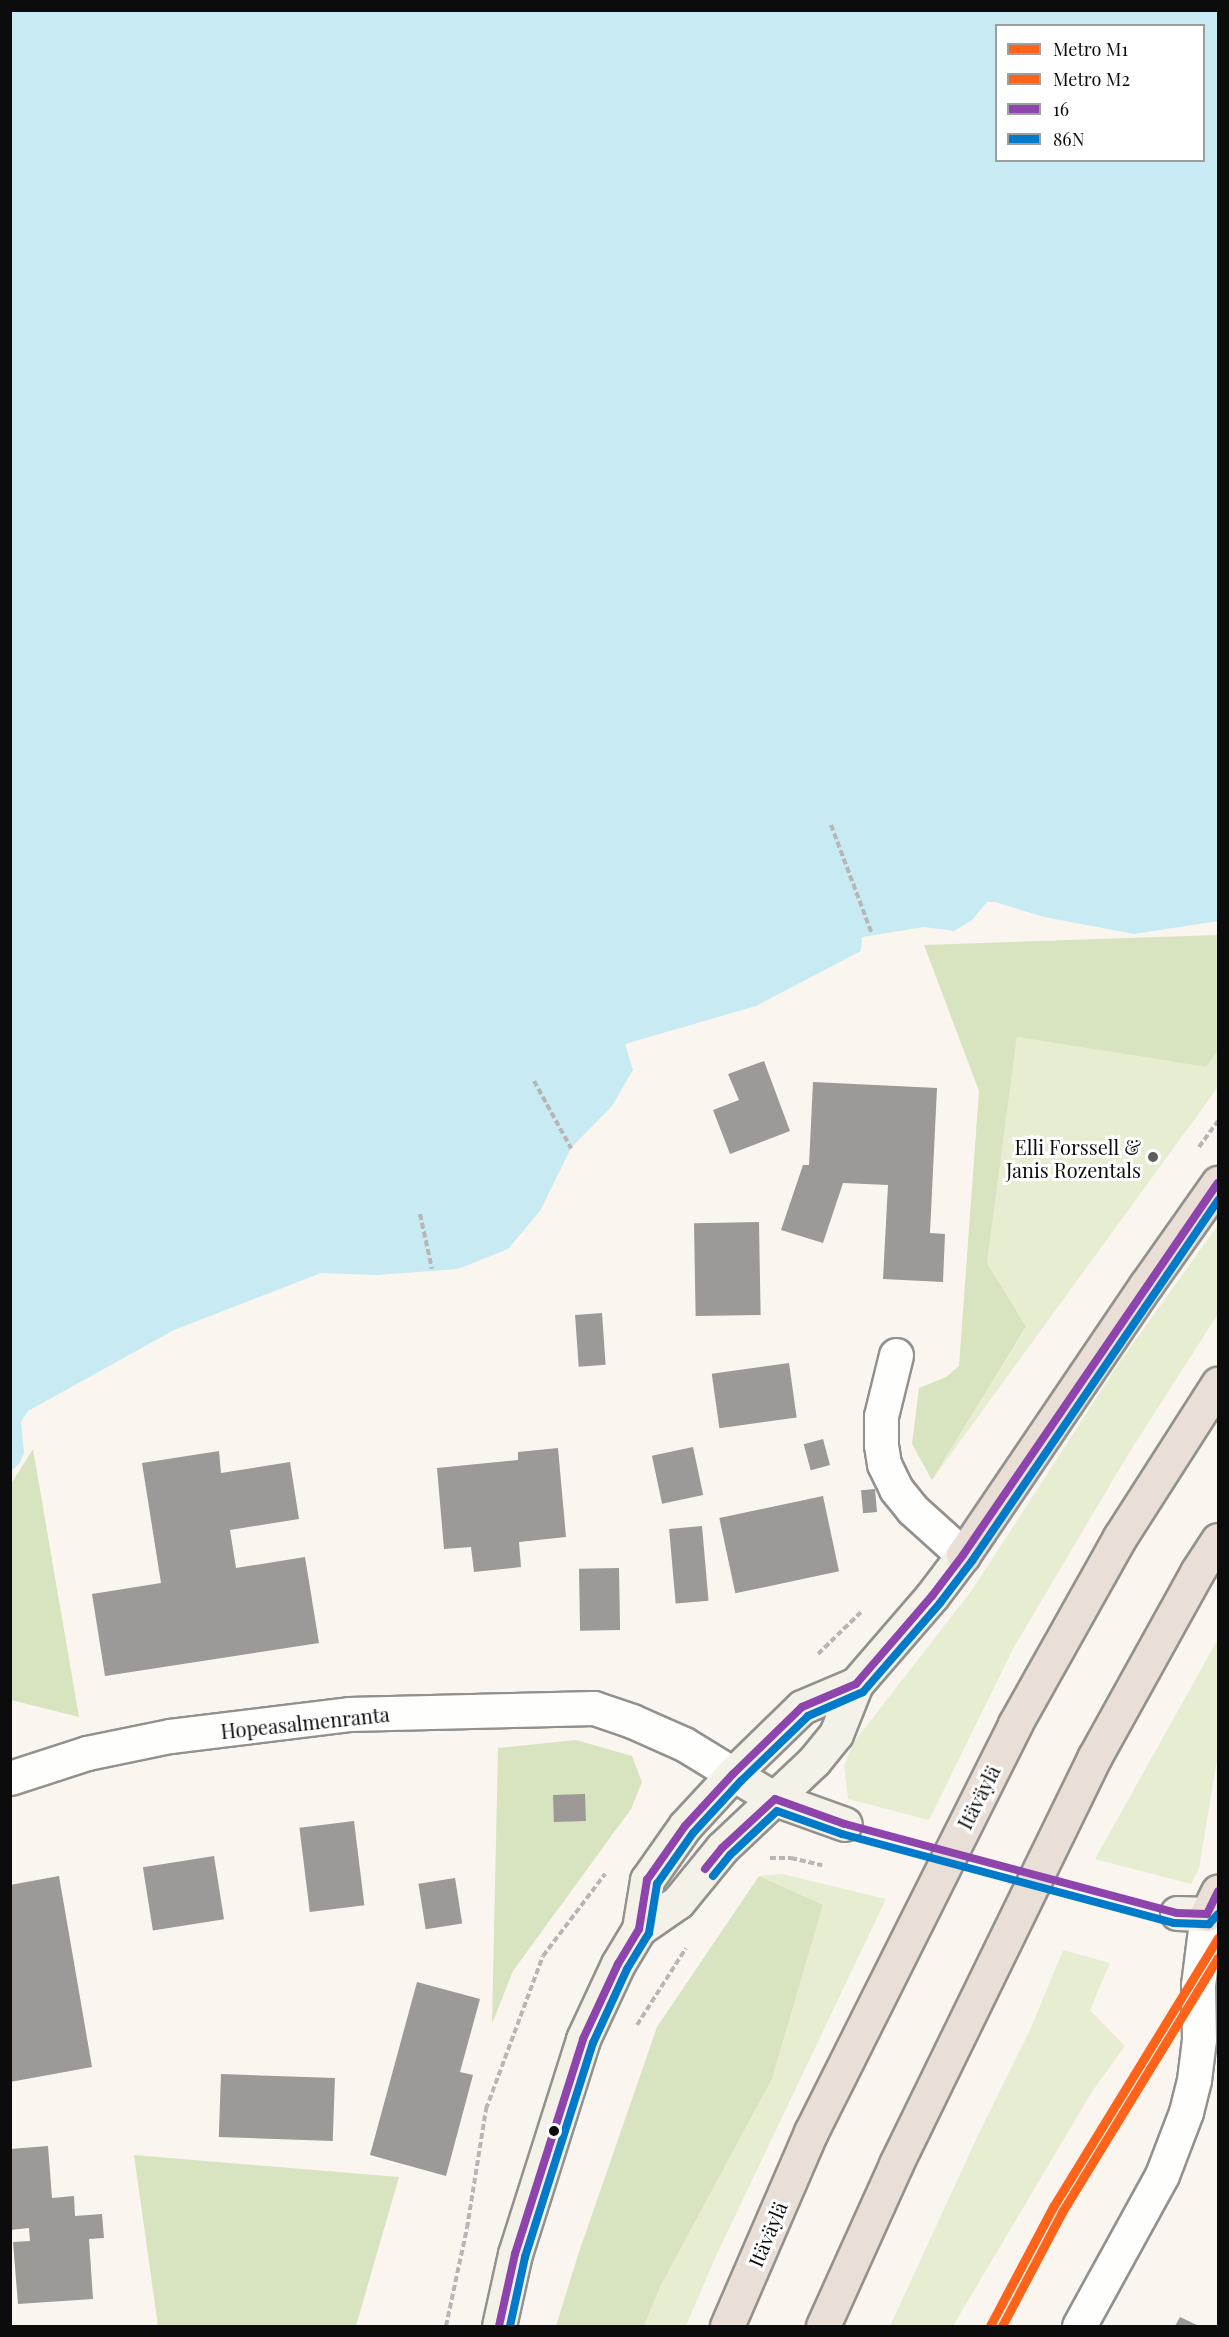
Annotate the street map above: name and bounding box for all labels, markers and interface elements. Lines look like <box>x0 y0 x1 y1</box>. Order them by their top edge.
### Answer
legend <box>995 24 1205 162</box>
text: Metro M1 <box>1053 37 1128 61</box>
text: Metro M2 <box>1053 67 1130 91</box>
text: 16 <box>1053 97 1069 121</box>
text: 86N <box>1053 127 1084 151</box>
place label: Elli Forssell & Janis Rozentals <box>1006 1134 1141 1181</box>
marker: Elli Forssell & Janis Rozentals <box>1146 1150 1160 1164</box>
street label: Hopeasalmenranta <box>219 1701 391 1743</box>
street label: Itäväylä <box>952 1761 1004 1833</box>
unlabelled marker <box>548 2125 560 2137</box>
street label: Itäväylä <box>743 2198 791 2270</box>

